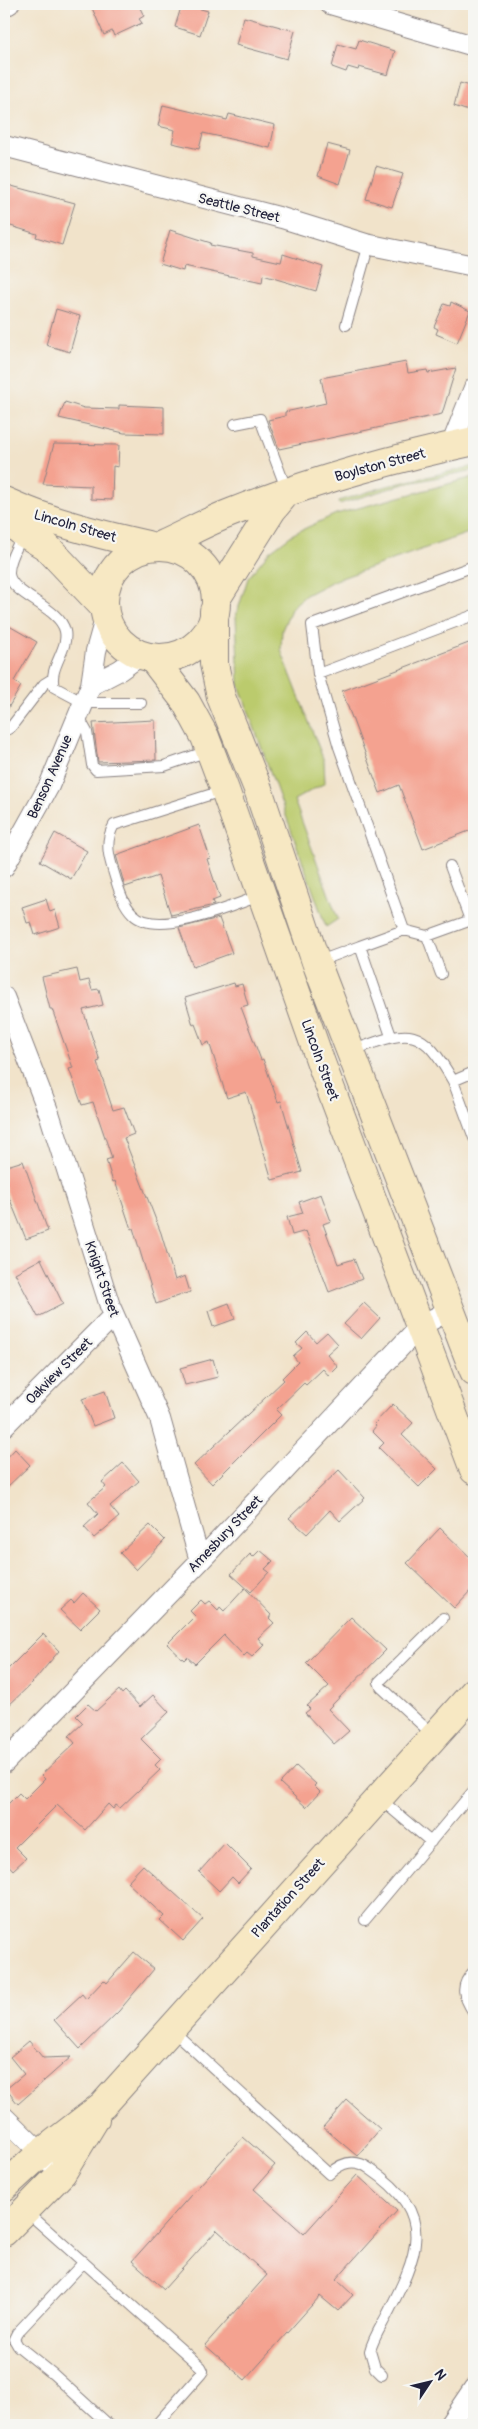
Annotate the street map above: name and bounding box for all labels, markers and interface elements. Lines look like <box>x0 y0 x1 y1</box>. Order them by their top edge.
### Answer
street label: Seattle Street <box>196 190 282 226</box>
street label: Boylston Street <box>333 445 427 485</box>
street label: Lincoln Street <box>32 506 119 546</box>
street label: Benson Avenue <box>24 732 76 821</box>
street label: Lincoln Street <box>297 1017 343 1103</box>
street label: Knight Street <box>81 1239 123 1320</box>
street label: Oakview Street <box>22 1334 96 1408</box>
street label: Amesbury Street <box>184 1492 266 1576</box>
street label: Plantation Street <box>248 1854 328 1941</box>
north arrow <box>406 2356 456 2406</box>
text: N <box>431 2366 450 2384</box>

